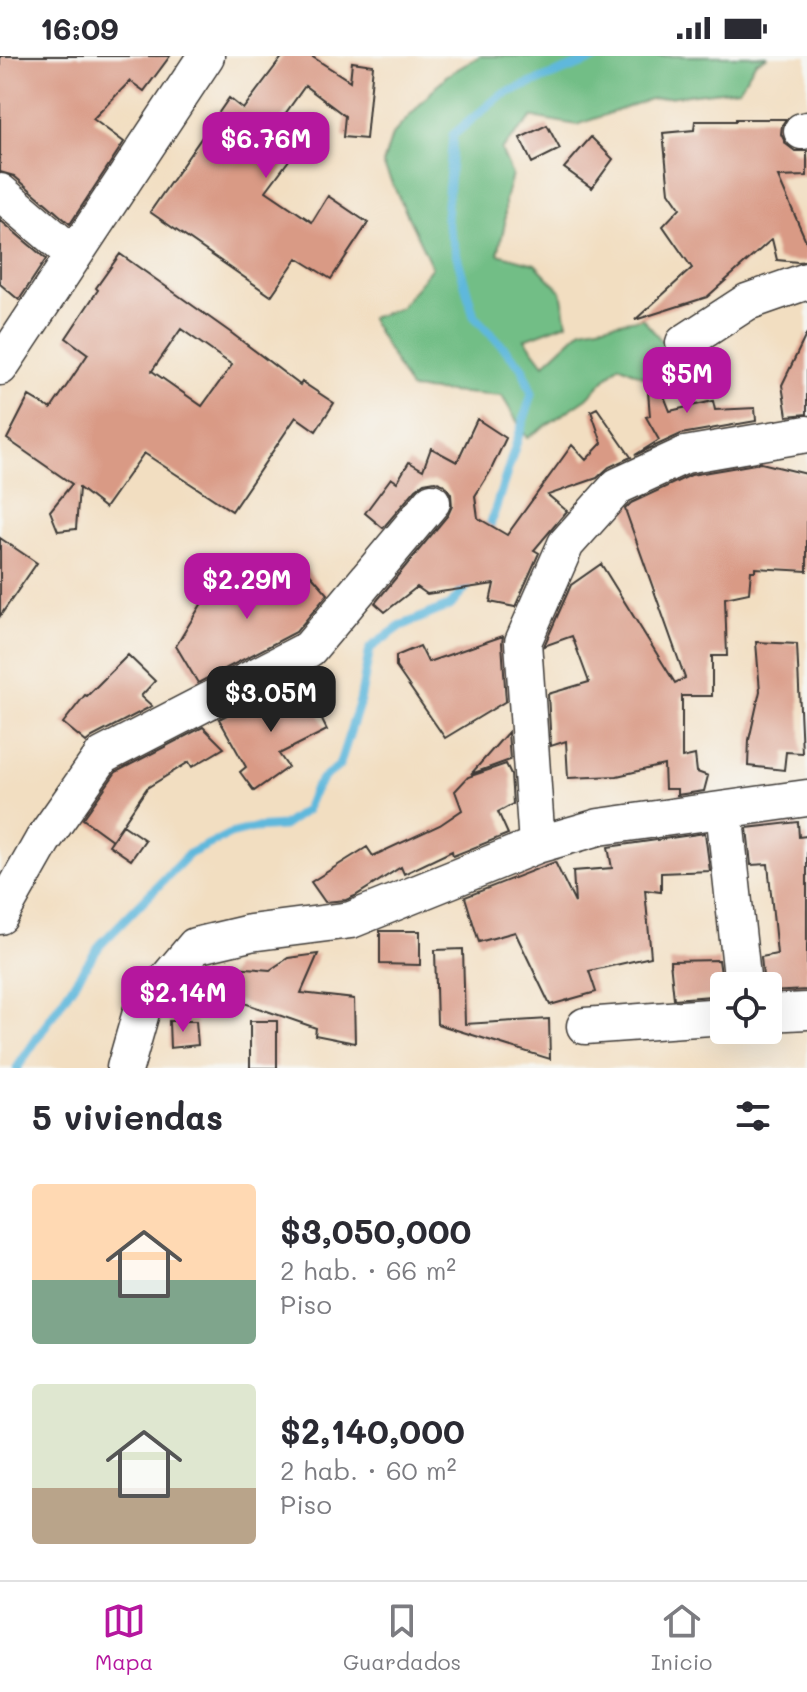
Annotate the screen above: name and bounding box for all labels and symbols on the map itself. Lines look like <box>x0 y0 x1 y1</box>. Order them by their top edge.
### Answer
pin: $6.76M <box>201 112 331 180</box>
pin: $5M <box>648 347 726 415</box>
pin: $2.29M <box>182 553 312 621</box>
pin: $3.05M <box>206 666 336 734</box>
pin: $2.14M <box>118 966 248 1034</box>

